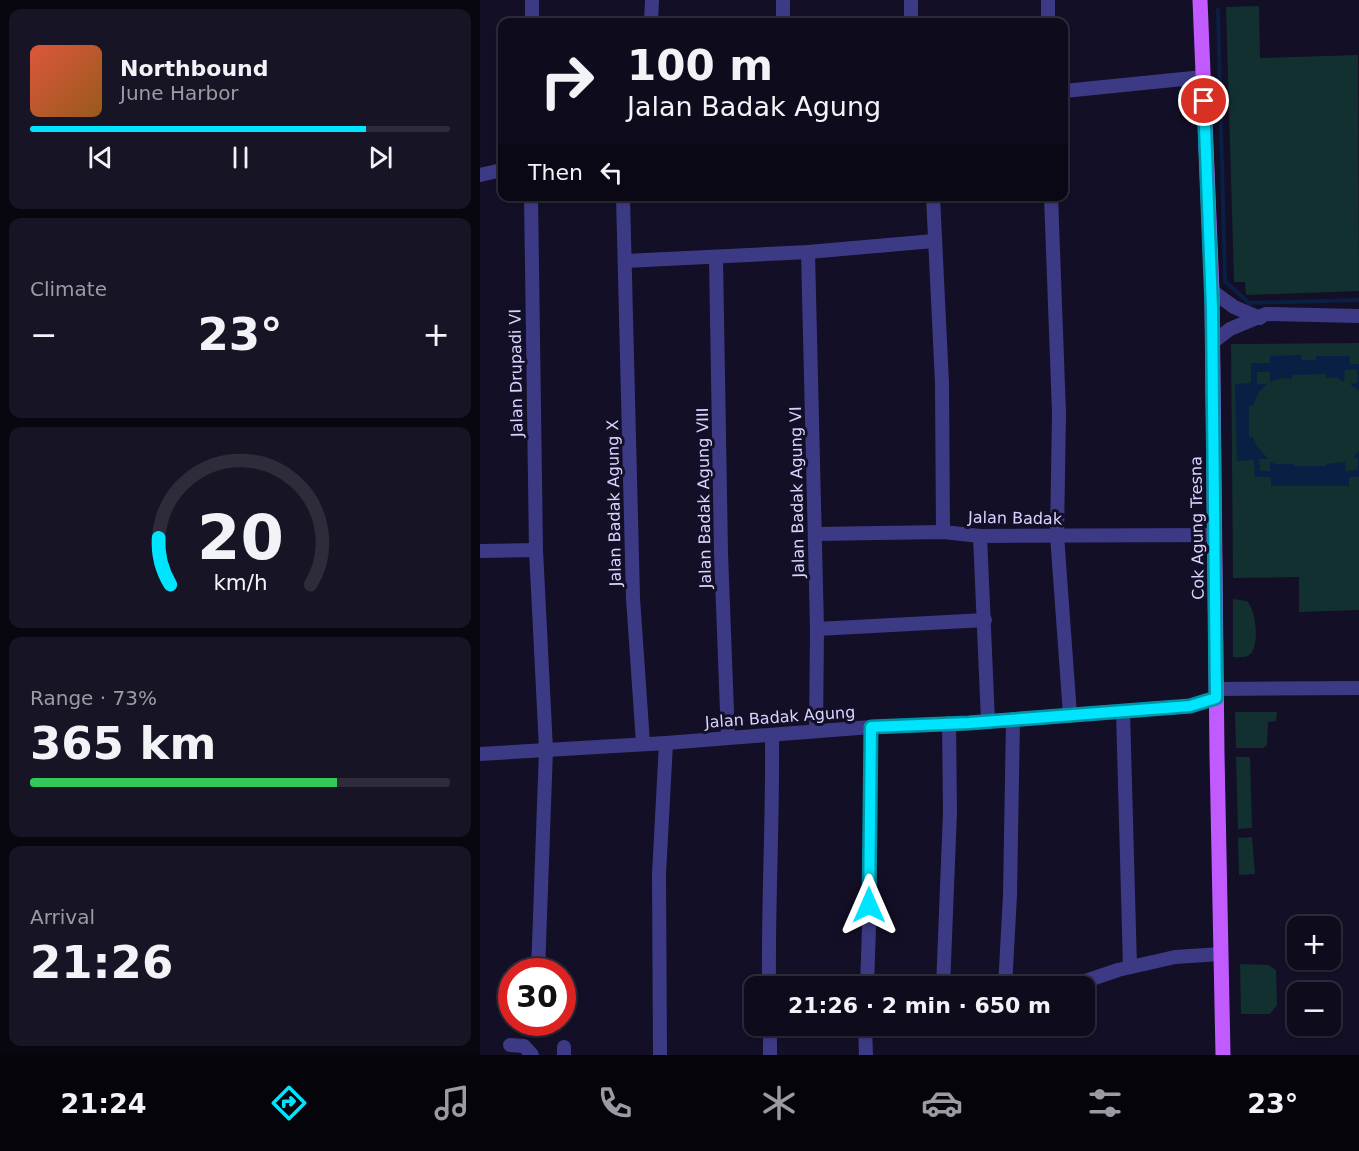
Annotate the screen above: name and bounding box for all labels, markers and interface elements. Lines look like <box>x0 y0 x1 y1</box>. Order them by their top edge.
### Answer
text: 100 m <box>627 41 773 90</box>
icon: right <box>528 42 606 120</box>
text: Northbound <box>120 56 269 81</box>
pin <box>1178 75 1229 126</box>
text: June Harbor <box>120 81 239 105</box>
icon: arrive <box>1187 84 1220 117</box>
text: Jalan Badak Agung <box>627 91 881 122</box>
icon: previous <box>84 141 117 174</box>
icon: pause <box>224 141 257 174</box>
icon: next <box>364 141 397 174</box>
icon: left <box>595 156 628 189</box>
text: Then <box>528 160 583 185</box>
text: Climate <box>30 277 107 301</box>
text: 23° <box>197 308 283 361</box>
street label: Jalan Drupadi VI <box>505 309 527 438</box>
text: − <box>30 315 58 354</box>
text: + <box>422 315 450 354</box>
street label: Jalan Badak Agung VI <box>786 406 808 579</box>
street label: Jalan Badak Agung VIII <box>693 407 715 590</box>
street label: Jalan Badak Agung X <box>603 419 625 587</box>
street label: Cok Agung Tresna <box>1186 456 1208 600</box>
text: 20 <box>197 501 283 574</box>
street label: Jalan Badak <box>967 508 1063 528</box>
text: km/h <box>213 570 267 595</box>
text: Range · 73% <box>30 686 157 710</box>
street label: Jalan Badak Agung <box>703 702 856 732</box>
text: 365 km <box>30 717 216 770</box>
position arrow <box>837 873 901 937</box>
text: Arrival <box>30 905 95 929</box>
map controls <box>1287 916 1341 1036</box>
button: + <box>1287 916 1341 970</box>
text: 21:26 <box>30 936 173 989</box>
speed limit sign: 30 <box>498 958 576 1036</box>
button: − <box>1287 982 1341 1036</box>
text: 21:26 · 2 min · 650 m <box>788 993 1051 1018</box>
icon: directions <box>268 1082 310 1124</box>
icon: music <box>431 1082 473 1124</box>
icon: phone <box>594 1082 636 1124</box>
icon: climate <box>758 1082 800 1124</box>
icon: car <box>921 1082 963 1124</box>
icon: filters <box>1084 1082 1126 1124</box>
text: 21:24 <box>61 1088 147 1119</box>
text: 23° <box>1247 1088 1298 1119</box>

